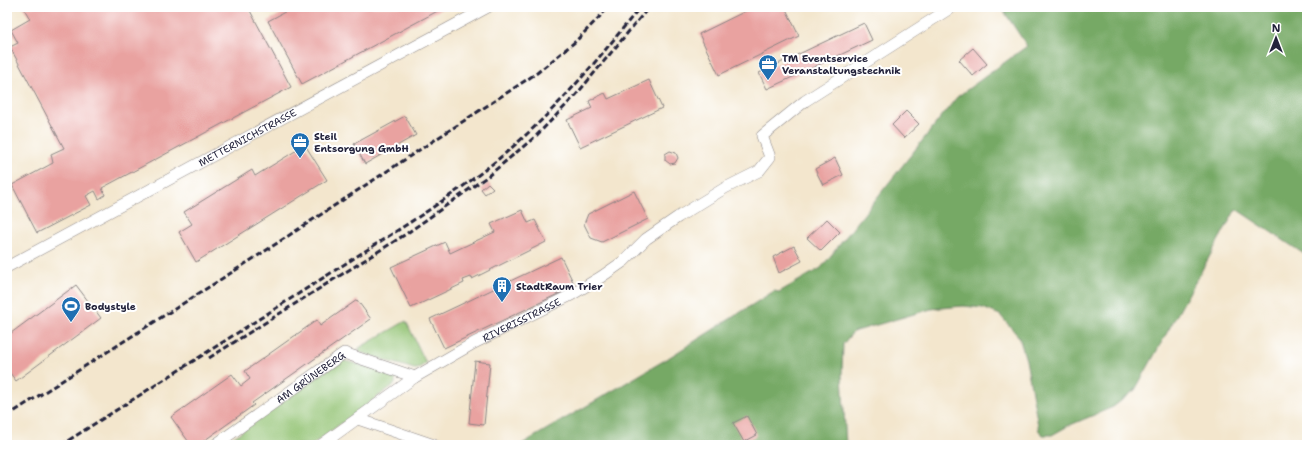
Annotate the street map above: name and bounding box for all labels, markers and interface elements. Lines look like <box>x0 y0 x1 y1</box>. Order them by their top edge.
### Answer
north arrow <box>1256 18 1296 58</box>
text: N <box>1272 21 1281 36</box>
place label: TM Eventservice Veranstaltungstechnik <box>782 52 901 77</box>
office icon: TM Eventservice Veranstaltungstechnik <box>757 53 779 81</box>
street label: METTERNICHSTRASSE <box>196 106 299 169</box>
place label: Steil Entsorgung GmbH <box>314 130 409 155</box>
office icon: Steil Entsorgung GmbH <box>289 131 311 159</box>
building icon: StadtRaum Trier <box>491 275 513 303</box>
place label: StadtRaum Trier <box>516 280 603 293</box>
sports icon: Bodystyle <box>60 295 82 323</box>
street label: RIVERISSTRASSE <box>480 295 563 345</box>
place label: Bodystyle <box>85 300 136 313</box>
street label: AM GRÜNEBERG <box>273 348 348 407</box>

